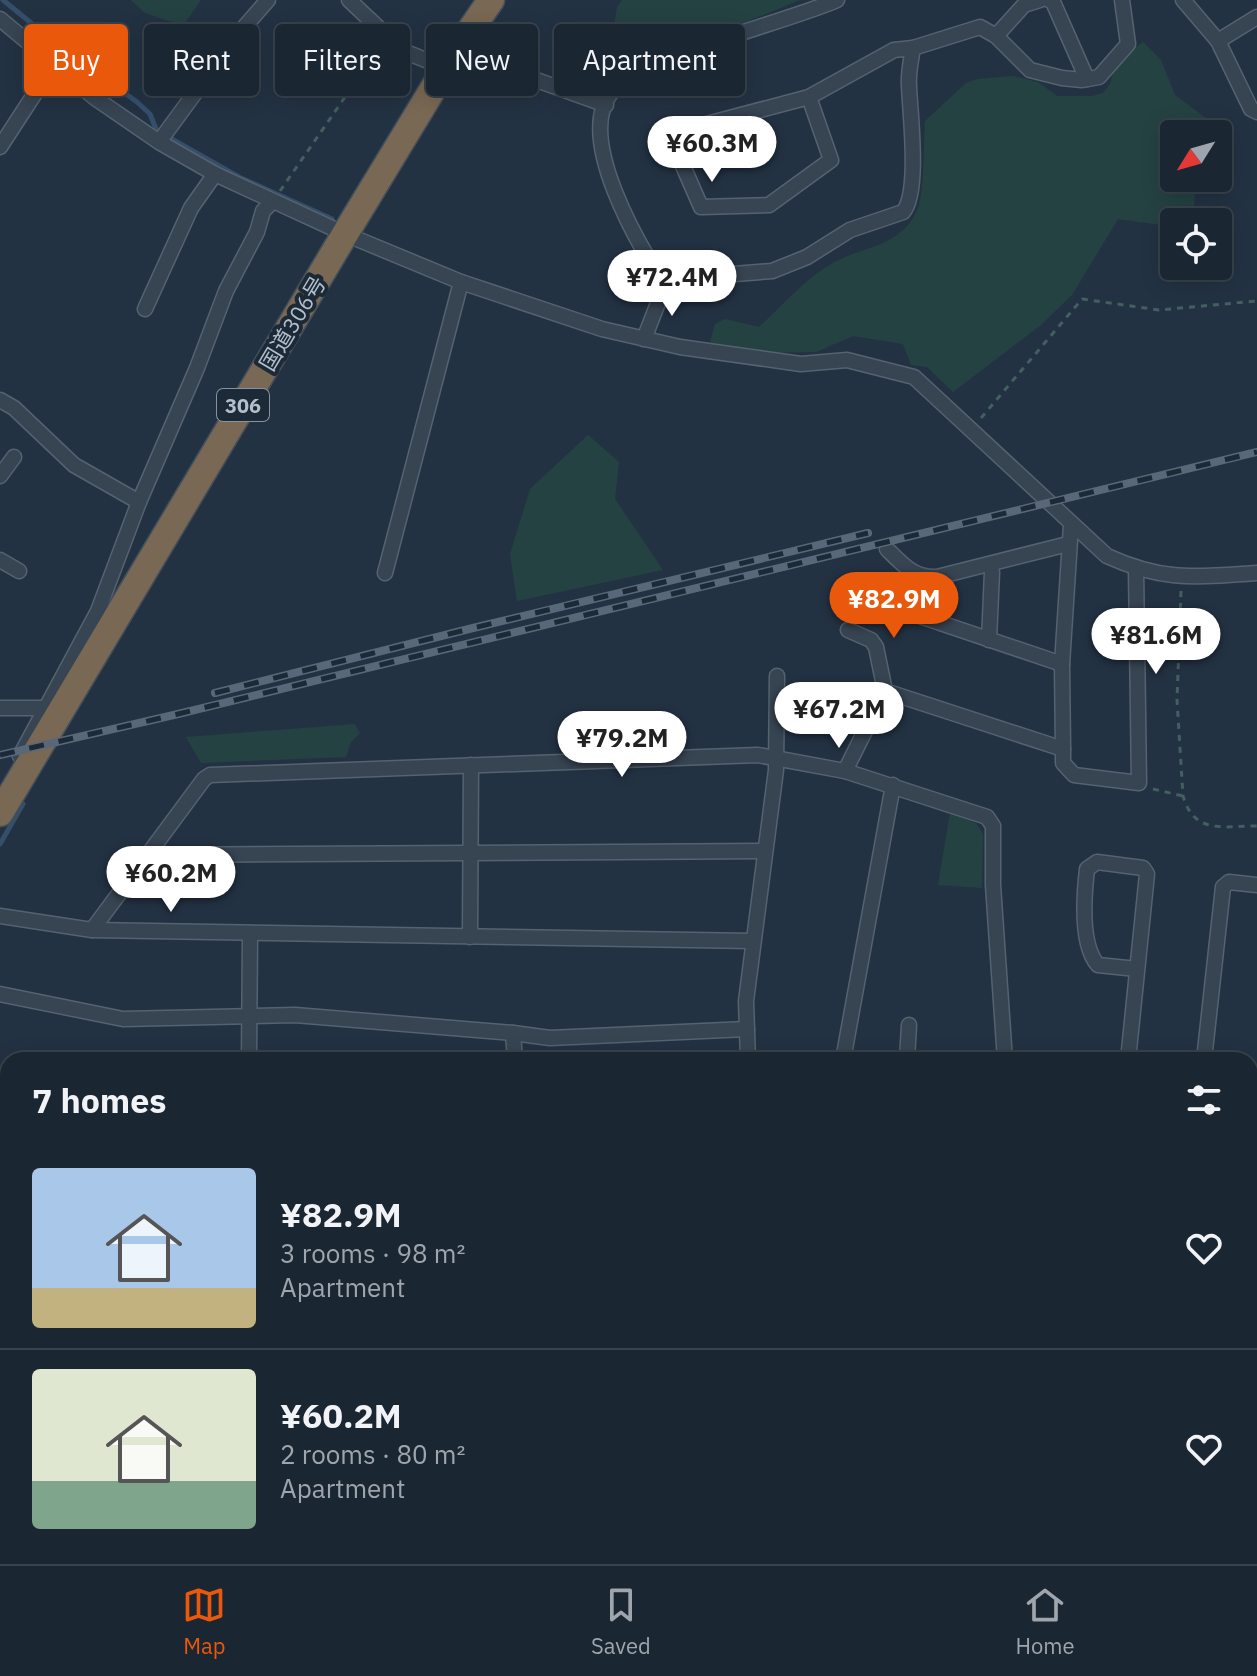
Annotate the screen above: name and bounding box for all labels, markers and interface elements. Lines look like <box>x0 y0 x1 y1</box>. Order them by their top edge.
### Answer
chip: Buy <box>24 24 128 96</box>
chip: Rent <box>144 24 259 96</box>
chip: Filters <box>275 24 410 96</box>
chip: New <box>426 24 538 96</box>
chip: Apartment <box>554 24 745 96</box>
pin: ¥60.3M <box>647 116 777 184</box>
north arrow <box>1160 120 1232 192</box>
map controls <box>1160 120 1232 280</box>
text: ¥60.3M <box>665 125 759 159</box>
button: locate <box>1160 208 1232 280</box>
pin: ¥72.4M <box>607 250 737 318</box>
text: ¥72.4M <box>625 259 719 293</box>
street label: 国道306号 <box>252 270 332 376</box>
road number: 306 <box>217 389 269 421</box>
pin: ¥82.9M <box>829 572 959 640</box>
text: ¥82.9M <box>847 581 941 615</box>
pin: ¥81.6M <box>1091 608 1221 676</box>
text: ¥81.6M <box>1109 617 1203 651</box>
pin: ¥67.2M <box>774 682 904 750</box>
text: ¥67.2M <box>792 691 886 725</box>
pin: ¥79.2M <box>557 711 687 779</box>
text: ¥79.2M <box>575 720 669 754</box>
pin: ¥60.2M <box>106 846 236 914</box>
text: ¥60.2M <box>124 855 218 889</box>
text: 7 homes <box>32 1078 167 1122</box>
icon: filters <box>1182 1078 1226 1122</box>
text: ¥82.9M <box>280 1192 402 1236</box>
icon: home <box>96 1200 192 1296</box>
icon: heart <box>1182 1226 1226 1270</box>
text: 3 rooms · 98 m² <box>280 1236 465 1270</box>
text: Apartment <box>280 1270 405 1304</box>
text: ¥60.2M <box>280 1393 402 1437</box>
icon: home <box>96 1401 192 1497</box>
icon: heart <box>1182 1427 1226 1471</box>
text: 2 rooms · 80 m² <box>280 1437 465 1471</box>
text: Apartment <box>280 1471 405 1505</box>
tab: Map <box>182 1583 226 1660</box>
tab: Saved <box>591 1583 651 1660</box>
tab: Home <box>1015 1583 1075 1660</box>

